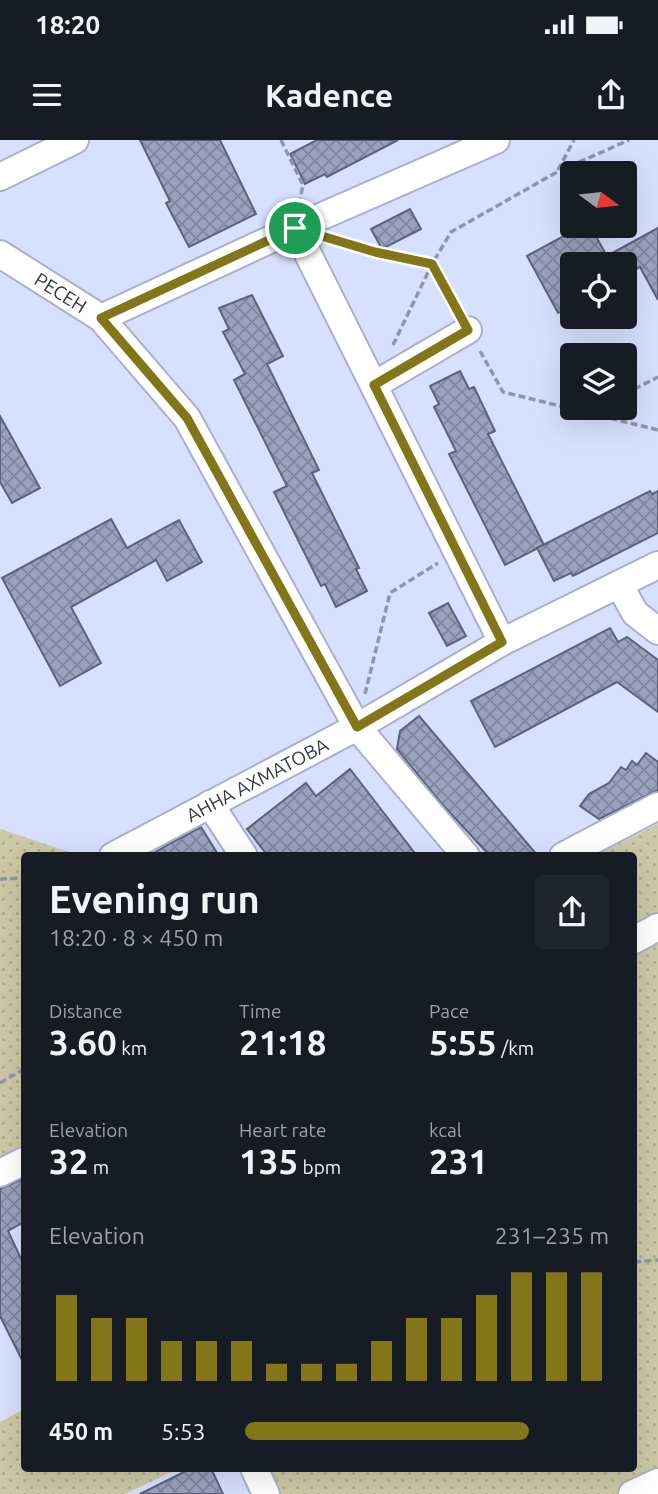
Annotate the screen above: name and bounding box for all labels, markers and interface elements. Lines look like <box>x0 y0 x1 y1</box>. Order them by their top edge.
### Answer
text: 18:20 <box>35 10 100 39</box>
icon: menu <box>28 76 66 114</box>
icon: share <box>592 76 630 114</box>
text: Kadence <box>265 77 393 113</box>
north arrow <box>560 161 637 238</box>
map controls <box>560 161 637 420</box>
pin <box>265 198 325 258</box>
icon: arrive <box>276 209 314 247</box>
button: locate <box>560 252 637 329</box>
street label: РЕСЕН <box>31 268 91 317</box>
button: layers <box>560 343 637 420</box>
street label: АННА АХМАТОВА <box>182 733 332 826</box>
button: share <box>535 875 609 949</box>
text: Evening run <box>49 878 260 920</box>
text: 18:20 · 8 × 450 m <box>49 925 223 950</box>
text: Distance <box>49 1000 123 1022</box>
text: Time <box>239 1000 281 1022</box>
text: Pace <box>429 1000 469 1022</box>
text: 3.60 <box>49 1022 117 1062</box>
text: 21:18 <box>239 1022 327 1062</box>
text: 5:55 <box>429 1022 497 1062</box>
text: km <box>117 1037 147 1059</box>
text: /km <box>497 1037 534 1059</box>
text: Elevation <box>49 1119 128 1141</box>
text: Heart rate <box>239 1119 326 1141</box>
text: kcal <box>429 1119 462 1141</box>
text: 32 <box>49 1141 88 1181</box>
text: 135 <box>239 1141 298 1181</box>
text: 231 <box>429 1141 488 1181</box>
text: m <box>88 1156 109 1178</box>
text: bpm <box>298 1156 341 1178</box>
text: Elevation <box>49 1223 145 1248</box>
text: 231–235 m <box>495 1223 609 1248</box>
text: 450 m <box>49 1419 113 1444</box>
text: 5:53 <box>161 1419 206 1444</box>

